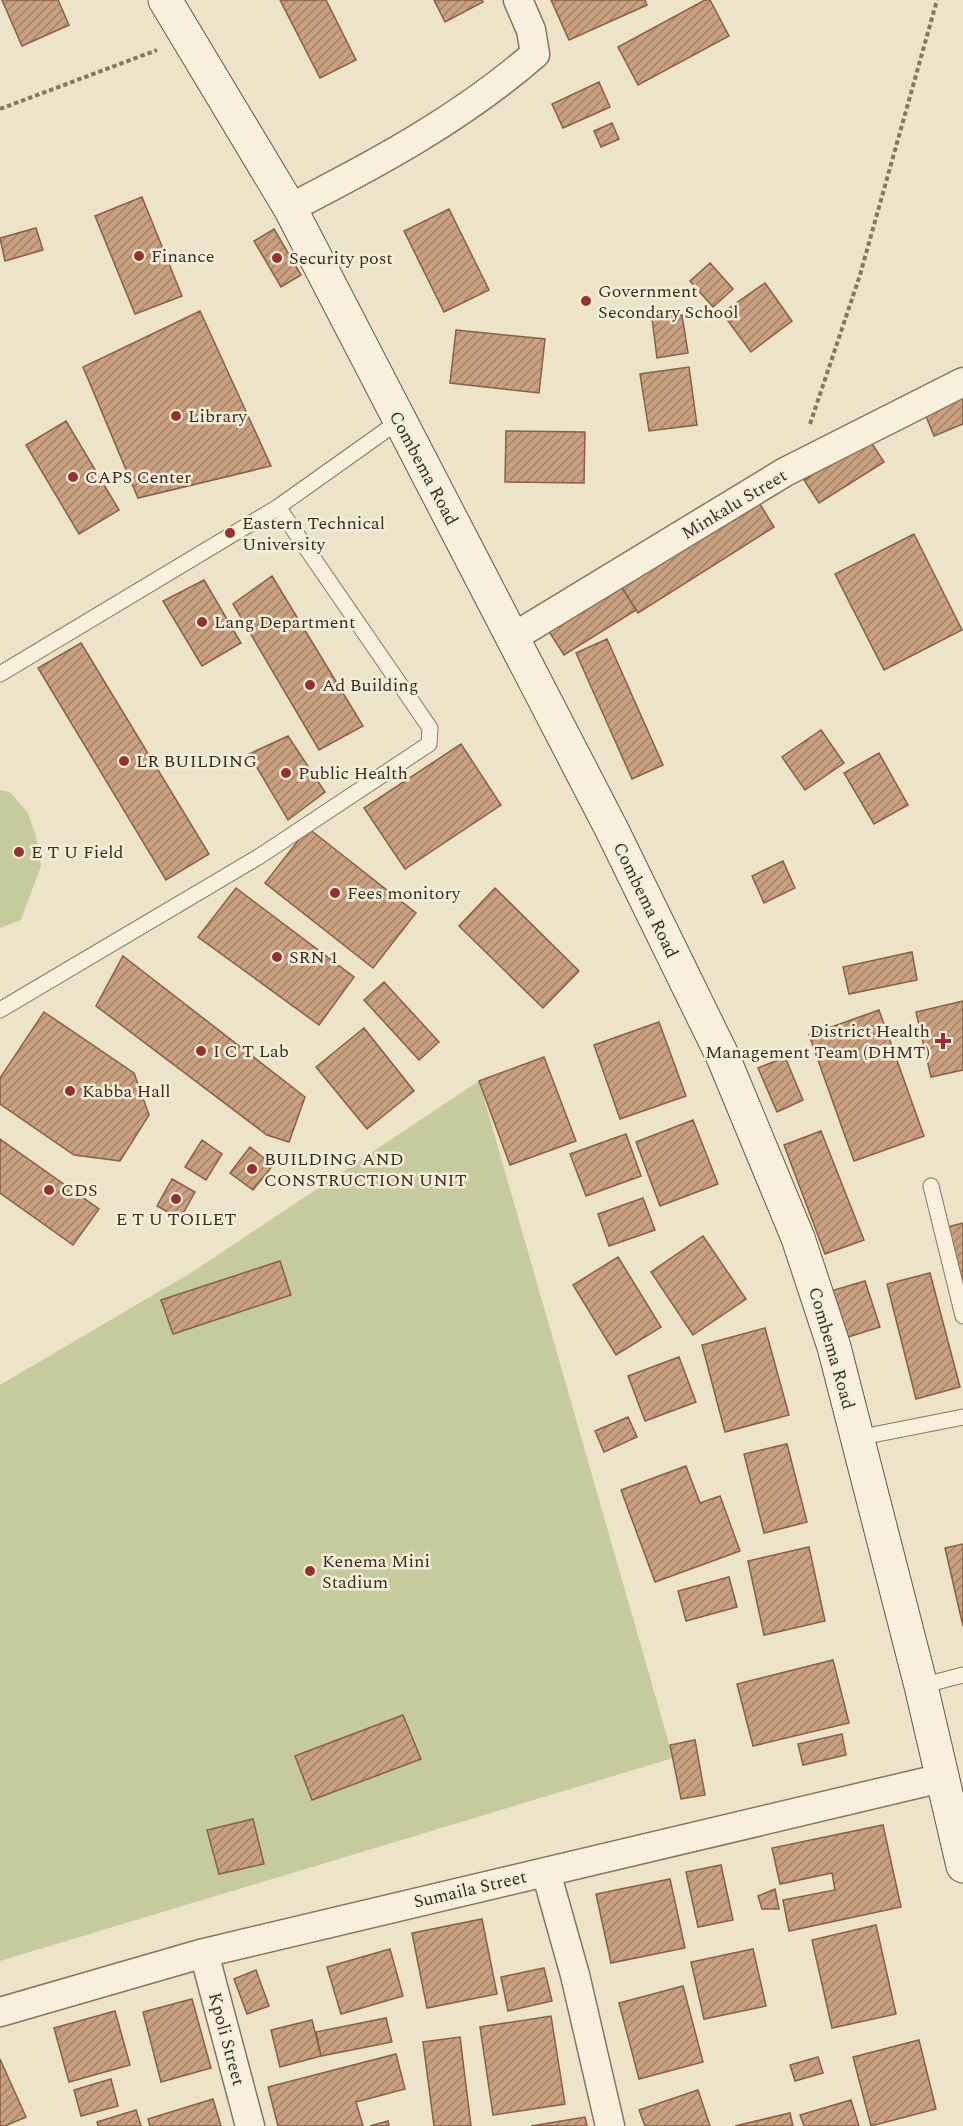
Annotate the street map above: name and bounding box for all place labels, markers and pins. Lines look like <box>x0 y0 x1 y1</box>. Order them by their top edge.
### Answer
place label: Finance <box>151 243 215 270</box>
place label: Security post <box>289 245 393 272</box>
marker: Finance <box>132 249 146 263</box>
marker: Security post <box>270 251 284 265</box>
place label: Government Secondary School <box>598 278 738 326</box>
marker: Government Secondary School <box>579 294 593 308</box>
place label: Library <box>188 403 248 430</box>
marker: Library <box>169 409 183 423</box>
place label: CAPS Center <box>85 464 191 491</box>
marker: CAPS Center <box>66 470 80 484</box>
place label: Eastern Technical University <box>242 510 385 558</box>
marker: Eastern Technical University <box>223 526 237 540</box>
place label: Lang Department <box>214 609 355 636</box>
marker: Lang Department <box>195 615 209 629</box>
place label: Ad Building <box>322 672 418 699</box>
marker: Ad Building <box>303 678 317 692</box>
place label: LR BUILDING <box>136 748 257 775</box>
marker: LR BUILDING <box>117 754 131 768</box>
place label: Public Health <box>298 760 408 787</box>
marker: Public Health <box>279 766 293 780</box>
place label: E T U Field <box>31 839 124 866</box>
marker: E T U Field <box>12 845 26 859</box>
place label: Fees monitory <box>347 880 462 907</box>
marker: Fees monitory <box>328 886 342 900</box>
place label: SRN 1 <box>289 944 338 971</box>
marker: SRN 1 <box>270 950 284 964</box>
place label: District Health Management Team (DHMT) <box>705 1018 930 1066</box>
marker: District Health Management Team (DHMT) <box>934 1032 952 1050</box>
place label: I C T Lab <box>213 1038 289 1065</box>
marker: I C T Lab <box>194 1044 208 1058</box>
place label: Kabba Hall <box>82 1078 171 1105</box>
marker: Kabba Hall <box>63 1084 77 1098</box>
place label: BUILDING AND CONSTRUCTION UNIT <box>264 1146 467 1194</box>
marker: BUILDING AND CONSTRUCTION UNIT <box>245 1162 259 1176</box>
place label: CDS <box>61 1177 98 1204</box>
marker: CDS <box>42 1183 56 1197</box>
marker: E T U TOILET <box>169 1192 183 1206</box>
place label: E T U TOILET <box>116 1206 236 1233</box>
place label: Kenema Mini Stadium <box>322 1548 430 1596</box>
marker: Kenema Mini Stadium <box>303 1564 317 1578</box>

